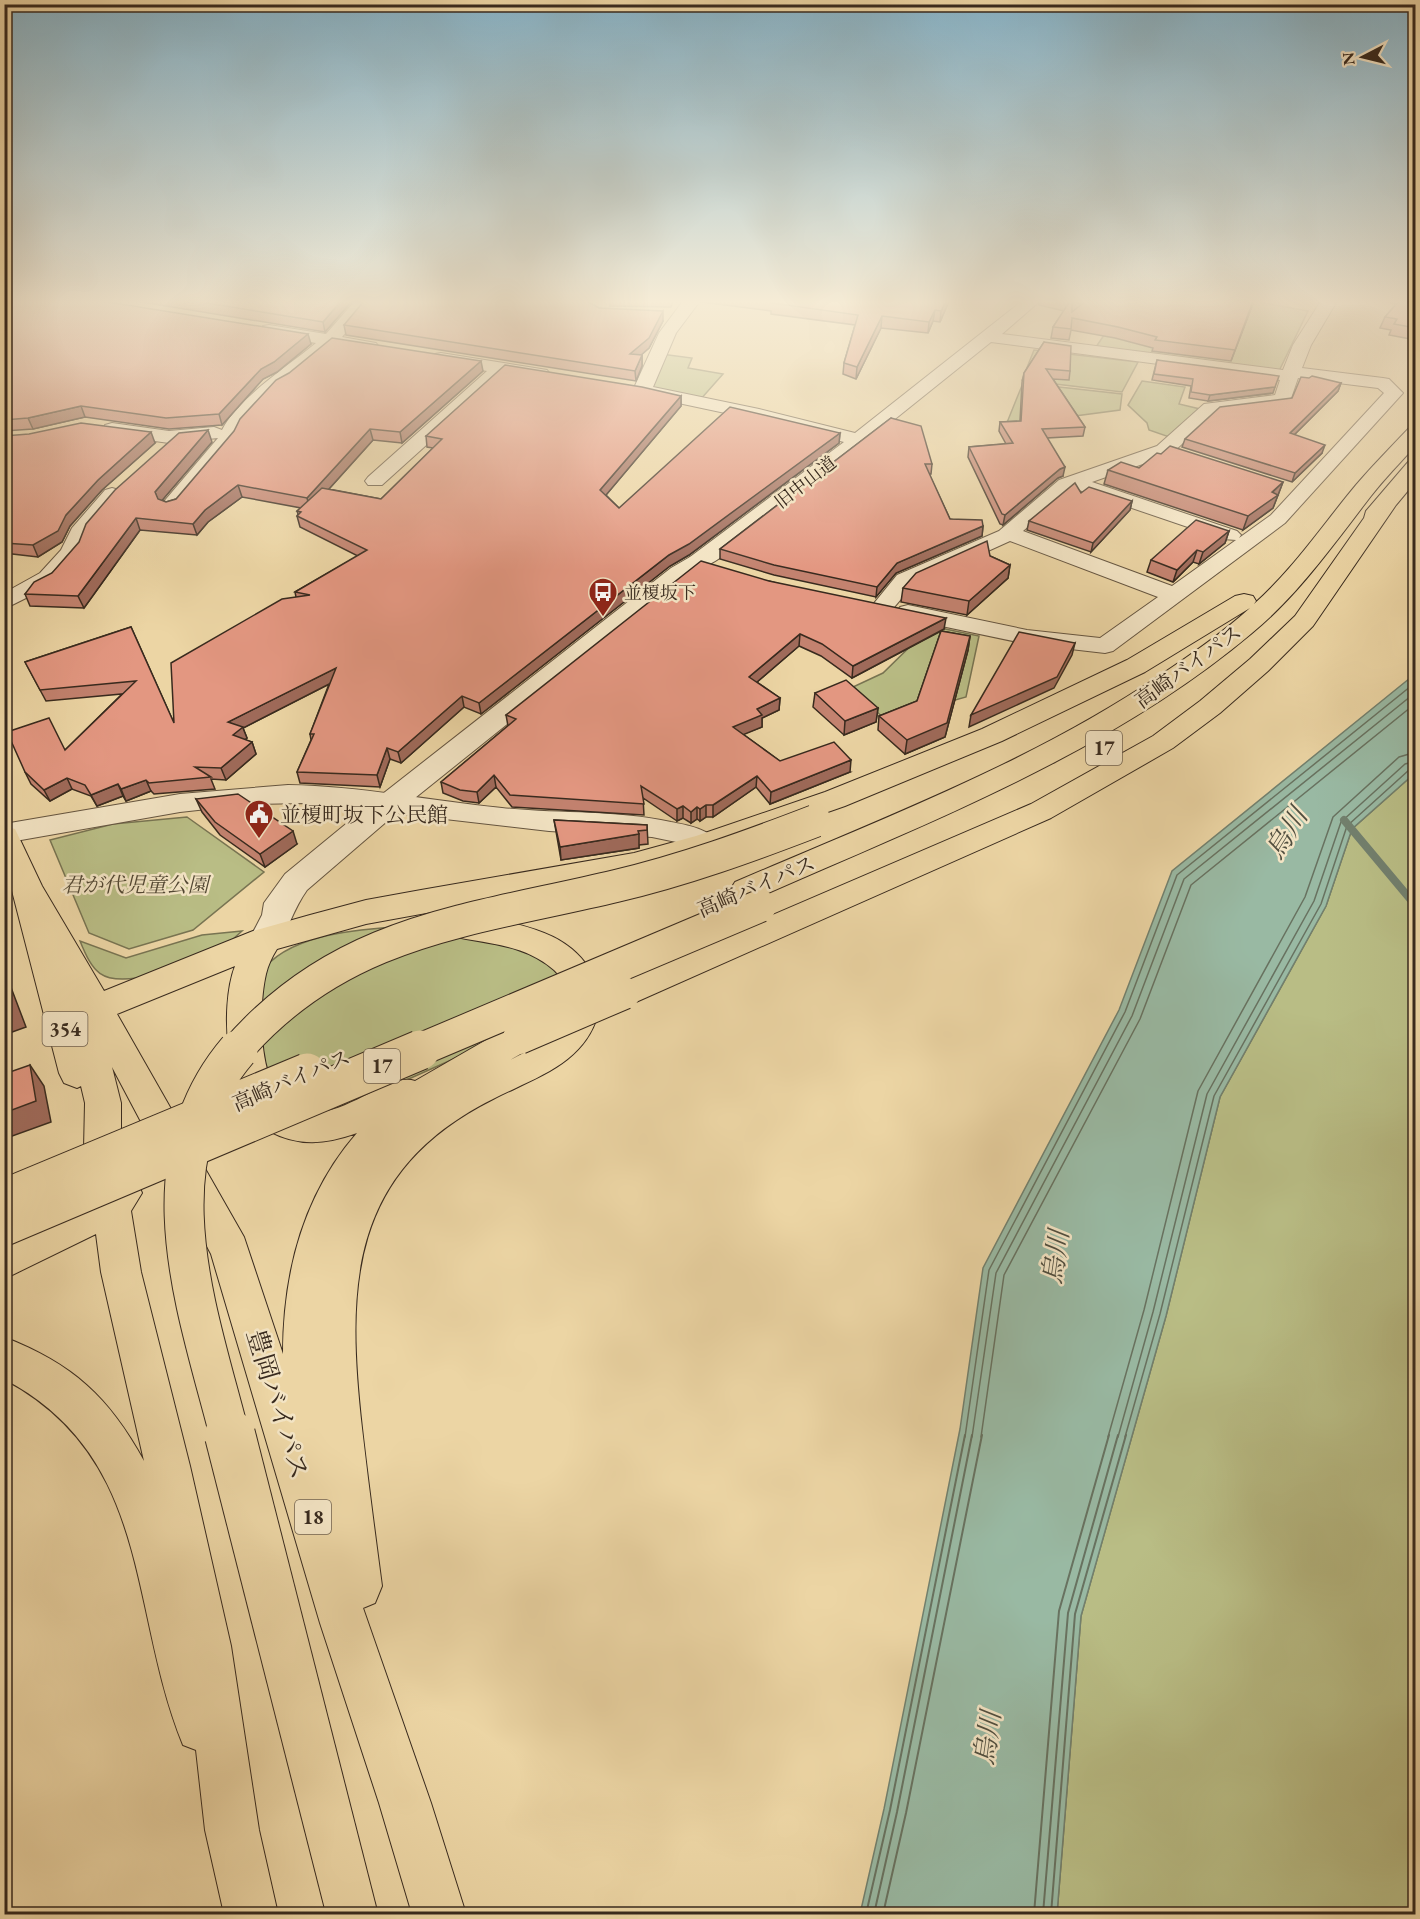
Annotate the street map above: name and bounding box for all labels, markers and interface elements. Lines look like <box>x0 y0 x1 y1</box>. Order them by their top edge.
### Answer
north arrow <box>1333 27 1393 87</box>
text: N <box>1337 51 1360 66</box>
street label: 旧中山道 <box>770 451 840 513</box>
bus stop icon: 並榎坂下 <box>587 576 619 618</box>
place label: 並榎坂下 <box>624 581 696 604</box>
street label: 高崎バイパス <box>1129 618 1247 714</box>
road number: 17 <box>1086 731 1122 765</box>
public building icon: 並榎町坂下公民館 <box>243 798 275 840</box>
water label: 烏川 <box>1257 798 1317 865</box>
place label: 並榎町坂下公民館 <box>280 801 448 828</box>
street label: 高崎バイパス <box>693 849 819 923</box>
park label: 君が代児童公園 <box>62 871 211 898</box>
road number: 354 <box>42 1012 88 1046</box>
street label: 高崎バイパス <box>228 1043 354 1117</box>
road number: 17 <box>364 1049 400 1083</box>
water label: 烏川 <box>1034 1225 1077 1286</box>
street label: 豊岡バイパス <box>239 1325 317 1483</box>
road number: 18 <box>295 1500 331 1534</box>
water label: 烏川 <box>966 1706 1009 1767</box>

